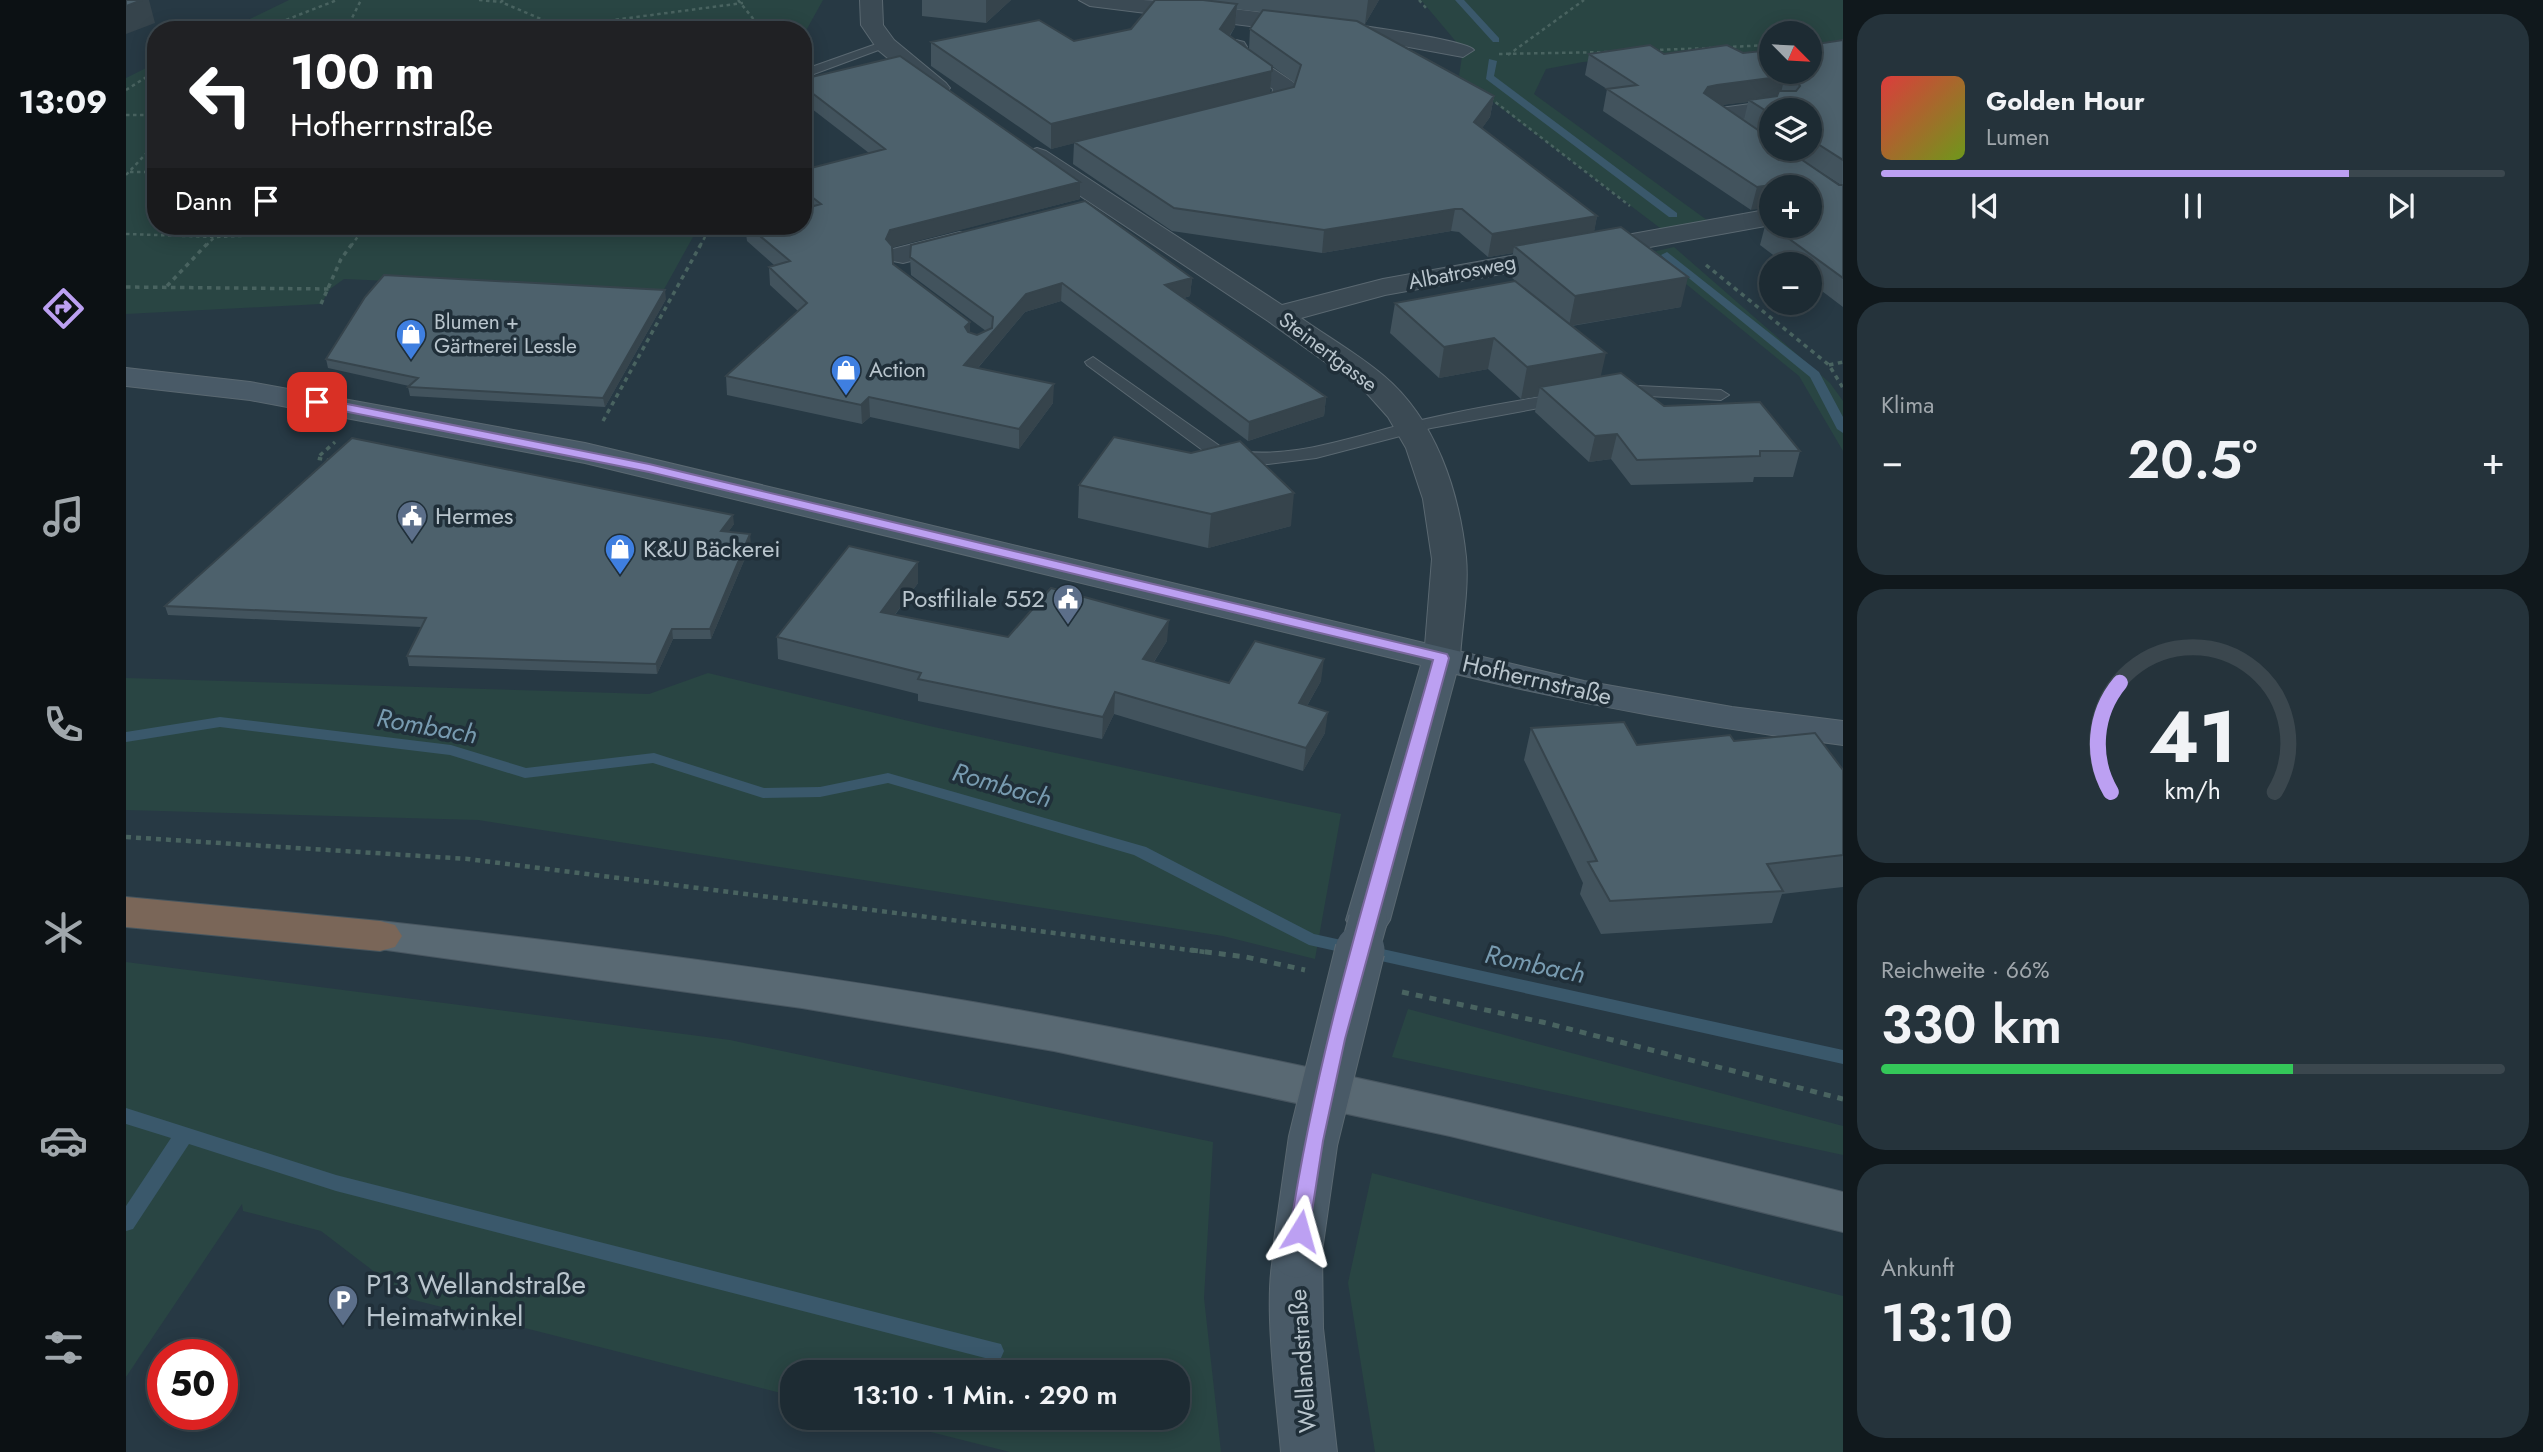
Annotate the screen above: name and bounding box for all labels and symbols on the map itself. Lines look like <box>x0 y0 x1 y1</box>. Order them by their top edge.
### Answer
north arrow <box>1759 21 1822 84</box>
street label: Albatrosweg <box>1406 247 1518 297</box>
street label: Steinertgasse <box>1272 305 1384 399</box>
place label: Blumen + Gärtnerei Lessle <box>434 307 577 361</box>
shop icon: Blumen + Gärtnerei Lessle <box>394 317 428 361</box>
shop icon: Action <box>829 353 863 397</box>
place label: Action <box>869 355 926 385</box>
pin <box>287 372 347 432</box>
place label: Hermes <box>435 498 514 533</box>
public building icon: Hermes <box>395 499 429 543</box>
place label: K&U Bäckerei <box>643 531 781 566</box>
shop icon: K&U Bäckerei <box>603 532 637 576</box>
place label: Postfiliale 552 <box>902 581 1045 616</box>
public building icon: Postfiliale 552 <box>1051 582 1085 626</box>
street label: Hofherrnstraße <box>1459 645 1615 714</box>
water label: Rombach <box>374 698 480 754</box>
water label: Rombach <box>948 753 1056 817</box>
water label: Rombach <box>1481 935 1589 993</box>
position arrow <box>1263 1194 1337 1268</box>
place label: P13 Wellandstraße Heimatwinkel <box>366 1264 586 1337</box>
parking icon: P13 Wellandstraße Heimatwinkel <box>326 1283 360 1327</box>
street label: Wellandstraße <box>1280 1288 1325 1434</box>
speed limit sign: 50 <box>147 1339 238 1430</box>

